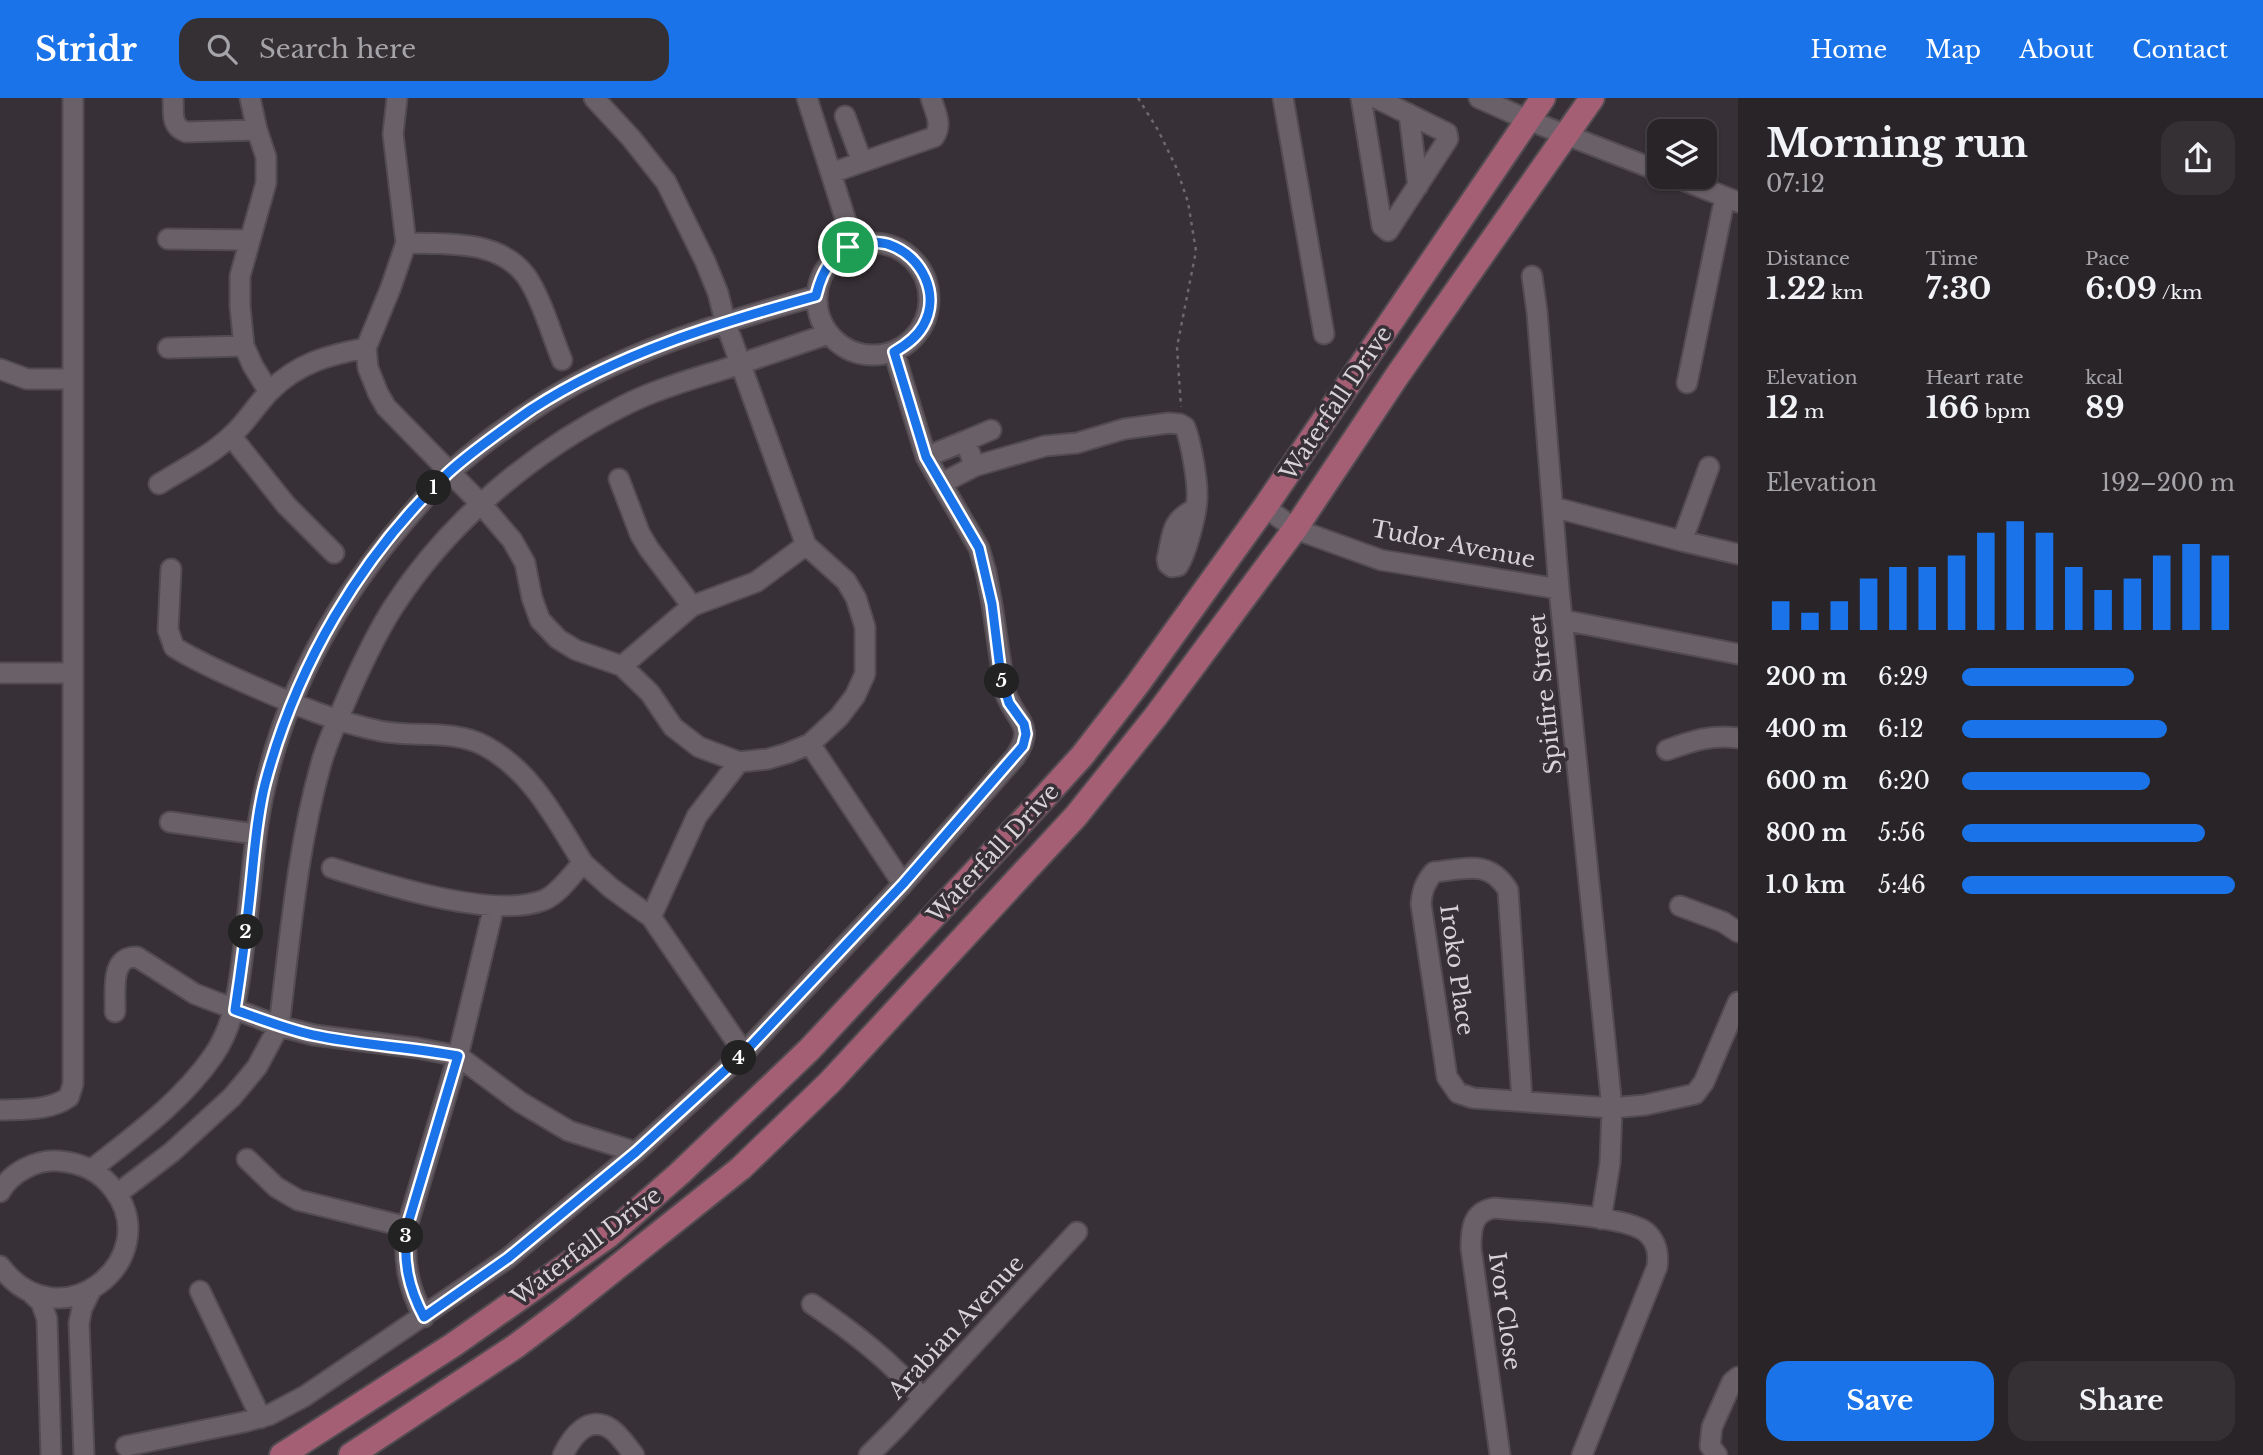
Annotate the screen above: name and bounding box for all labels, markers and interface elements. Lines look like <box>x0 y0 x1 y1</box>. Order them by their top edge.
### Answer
search box <box>179 18 669 81</box>
text: Stridr <box>35 29 137 70</box>
icon: search <box>203 30 241 68</box>
text: Search here <box>259 33 416 65</box>
text: Home <box>1811 35 1887 64</box>
text: Map <box>1925 35 1981 64</box>
text: About <box>2019 35 2094 64</box>
text: Contact <box>2132 35 2228 64</box>
map controls <box>1647 119 1717 189</box>
button: layers <box>1647 119 1717 189</box>
text: Morning run <box>1766 120 2028 167</box>
button: share <box>2161 121 2235 195</box>
text: 07:12 <box>1766 170 1825 198</box>
pin <box>818 217 878 277</box>
icon: arrive <box>829 228 867 266</box>
text: Distance <box>1766 247 1850 270</box>
text: Time <box>1926 247 1978 270</box>
text: Pace <box>2085 247 2130 270</box>
text: 1.22 <box>1766 270 1826 307</box>
text: 7:30 <box>1926 270 1991 307</box>
text: 6:09 <box>2085 270 2157 307</box>
text: km <box>1826 281 1864 304</box>
text: /km <box>2157 281 2202 304</box>
street label: Waterfall Drive <box>1273 321 1398 486</box>
text: Elevation <box>1766 366 1858 389</box>
text: Heart rate <box>1926 366 2024 389</box>
text: kcal <box>2085 366 2123 389</box>
text: 12 <box>1766 389 1799 426</box>
text: 166 <box>1926 389 1979 426</box>
text: 89 <box>2085 389 2125 426</box>
text: m <box>1799 400 1824 423</box>
text: bpm <box>1979 400 2030 423</box>
text: Elevation <box>1766 469 1877 497</box>
text: 192–200 m <box>2101 469 2235 497</box>
pin: 1 <box>416 470 452 506</box>
text: 1 <box>429 476 438 499</box>
street label: Tudor Avenue <box>1368 514 1538 574</box>
street label: Spitfire Street <box>1523 612 1567 776</box>
text: 200 m <box>1766 663 1847 691</box>
text: 6:29 <box>1878 663 1928 691</box>
pin: 5 <box>984 664 1020 698</box>
text: 5 <box>996 669 1007 692</box>
text: 400 m <box>1766 715 1848 743</box>
text: 6:12 <box>1878 715 1924 743</box>
text: 600 m <box>1766 767 1848 795</box>
text: 6:20 <box>1878 767 1930 795</box>
street label: Waterfall Drive <box>921 778 1065 929</box>
text: 800 m <box>1766 819 1847 847</box>
text: 5:56 <box>1878 819 1925 847</box>
text: 1.0 km <box>1766 871 1846 899</box>
text: 5:46 <box>1878 871 1926 899</box>
street label: Iroko Place <box>1434 903 1480 1037</box>
pin: 2 <box>229 914 264 950</box>
text: 2 <box>239 920 252 943</box>
pin: 4 <box>722 1040 756 1076</box>
text: 4 <box>732 1046 745 1069</box>
street label: Waterfall Drive <box>505 1181 666 1312</box>
pin: 3 <box>388 1218 424 1254</box>
text: 3 <box>399 1224 412 1247</box>
street label: Arabian Avenue <box>882 1249 1030 1405</box>
street label: Ivor Close <box>1483 1250 1527 1372</box>
button: Save <box>1766 1361 1994 1441</box>
button: Share <box>2008 1361 2235 1441</box>

